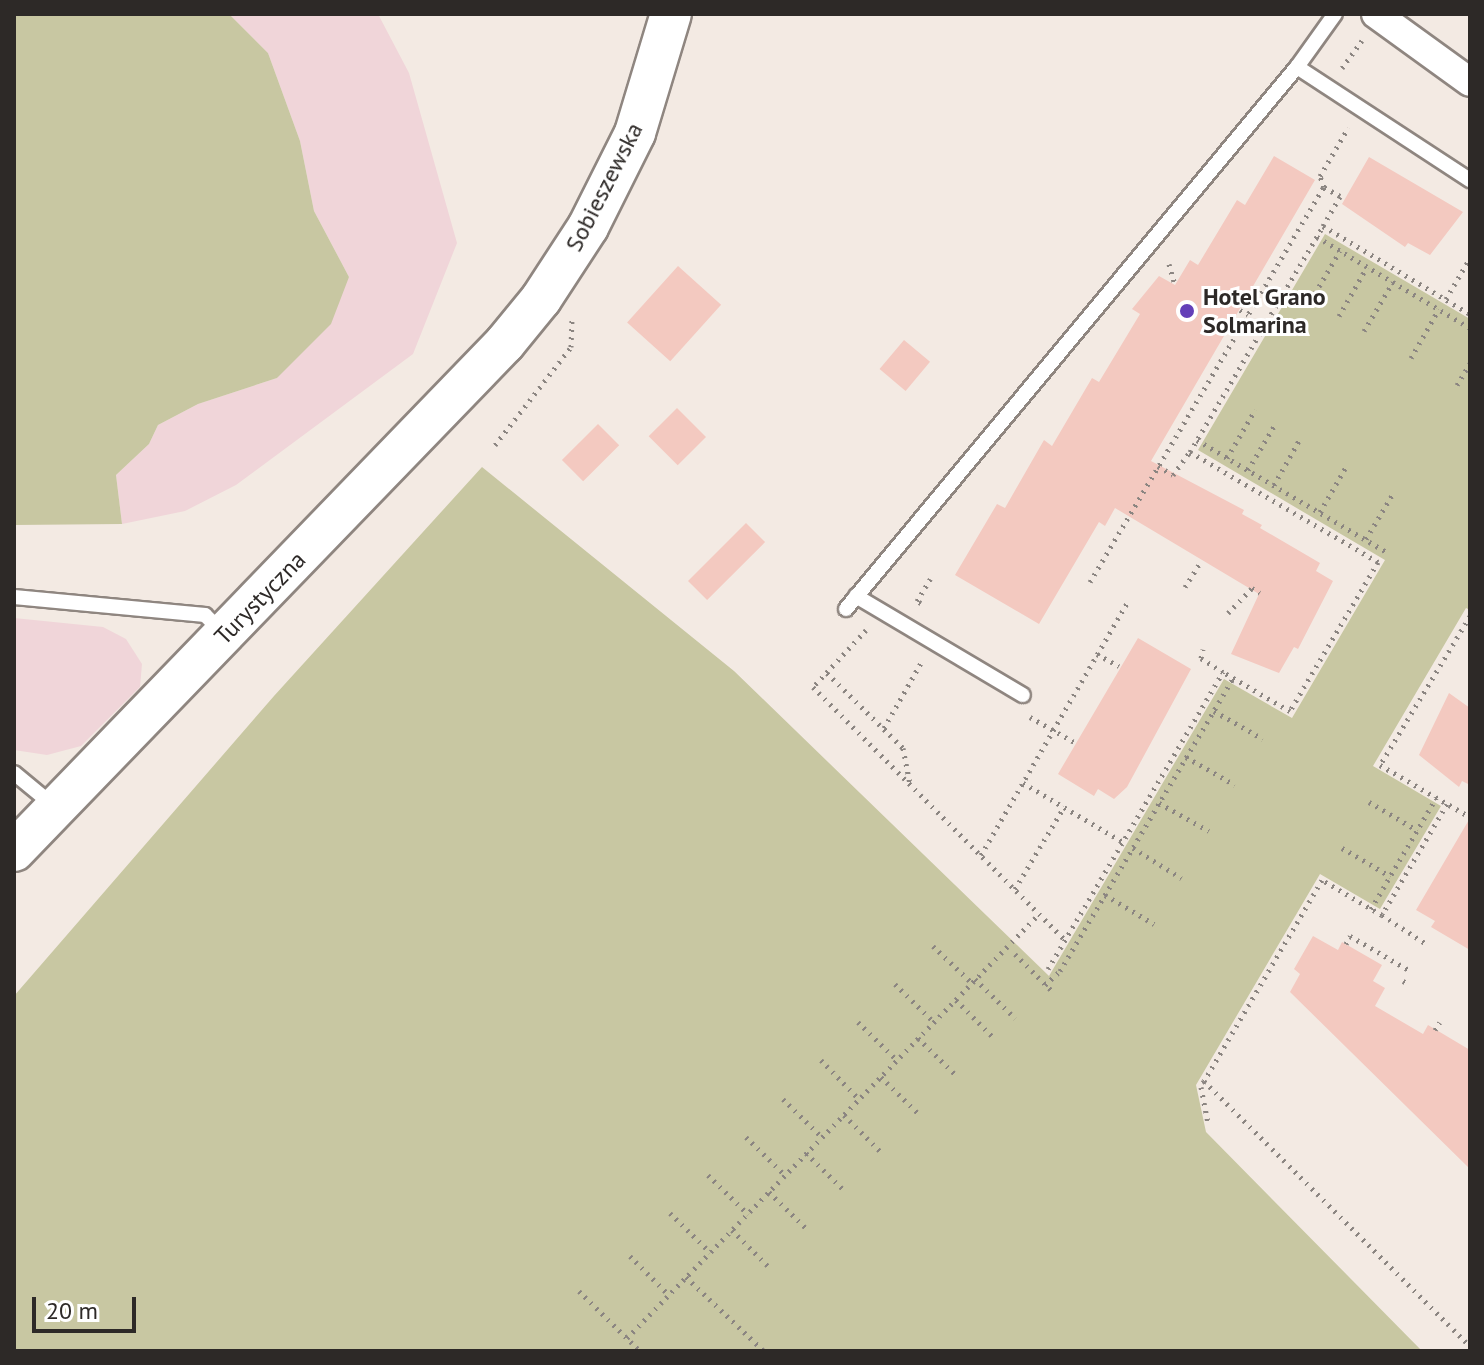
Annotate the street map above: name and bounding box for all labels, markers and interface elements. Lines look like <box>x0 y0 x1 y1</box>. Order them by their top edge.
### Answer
street label: Sobieszewska <box>559 118 649 256</box>
place label: Hotel Grano Solmarina <box>1203 283 1326 339</box>
marker: Hotel Grano Solmarina <box>1178 302 1196 320</box>
street label: Turystyczna <box>209 545 311 651</box>
scale bar <box>36 1281 140 1331</box>
text: 20 m <box>46 1295 98 1326</box>

